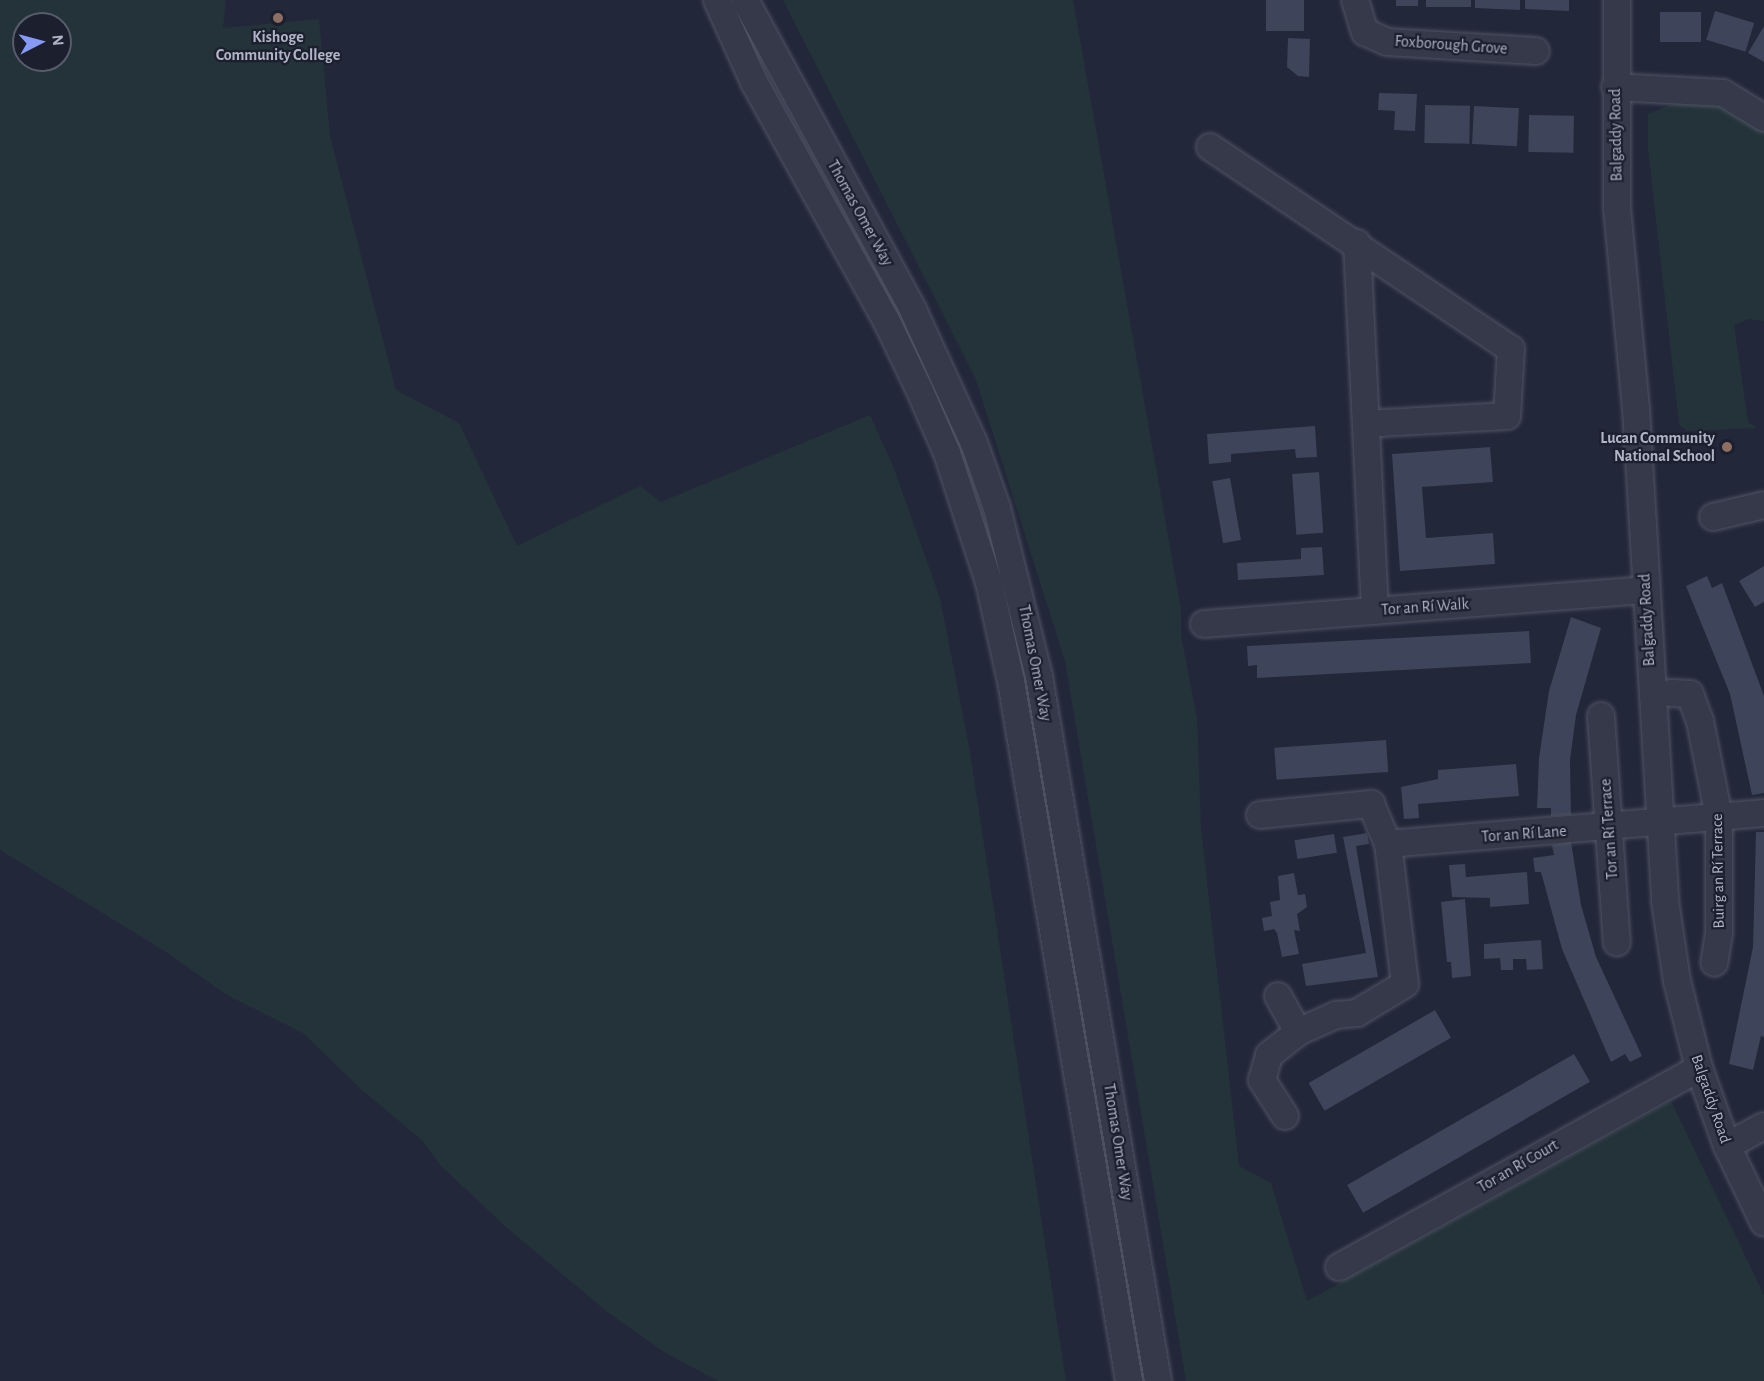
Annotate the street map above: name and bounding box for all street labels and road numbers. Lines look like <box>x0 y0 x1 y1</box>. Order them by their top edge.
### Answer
street label: Foxborough Grove <box>1394 31 1508 59</box>
street label: Balgaddy Road <box>1606 88 1626 182</box>
street label: Thomas Omer Way <box>823 157 897 269</box>
street label: Balgaddy Road <box>1635 573 1659 667</box>
street label: Tor an Rí Walk <box>1381 594 1469 620</box>
street label: Thomas Omer Way <box>1014 603 1056 723</box>
street label: Tor an Rí Terrace <box>1596 778 1622 880</box>
street label: Buirg an Rí Terrace <box>1707 813 1729 929</box>
street label: Tor an Rí Lane <box>1481 821 1567 847</box>
street label: Balgaddy Road <box>1687 1052 1735 1146</box>
street label: Thomas Omer Way <box>1099 1082 1137 1202</box>
street label: Tor an Rí Court <box>1474 1135 1562 1197</box>

